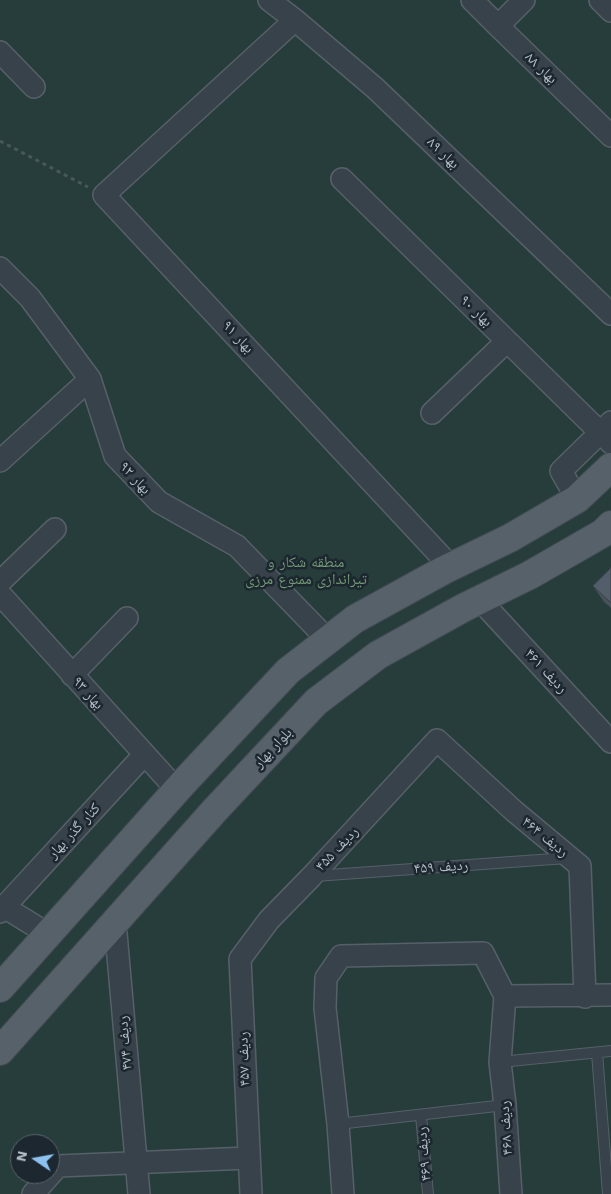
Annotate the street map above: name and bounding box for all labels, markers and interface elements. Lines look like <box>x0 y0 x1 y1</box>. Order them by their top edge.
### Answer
street label: بهار ۸۸ <box>521 48 561 88</box>
street label: بهار ۸۹ <box>423 133 463 173</box>
street label: بهار ۹۰ <box>456 291 496 331</box>
street label: بهار ۹۱ <box>218 317 258 357</box>
street label: بهار ۹۲ <box>115 458 155 498</box>
park label: منطقه شکار و تیراندازی ممنوع مرزی <box>245 554 367 589</box>
street label: ردیف ۴۶۱ <box>521 645 571 697</box>
street label: بهار ۹۳ <box>69 673 107 713</box>
street label: بلوار بهار <box>250 724 296 772</box>
street label: کنار گذر بهار <box>44 800 104 862</box>
street label: ردیف ۴۶۴ <box>518 813 572 861</box>
street label: ردیف ۴۵۵ <box>312 823 362 875</box>
street label: ردیف ۴۵۹ <box>413 856 469 878</box>
street label: ردیف ۴۷۴ <box>114 1015 136 1071</box>
street label: ردیف ۴۵۷ <box>234 1031 254 1087</box>
street label: ردیف ۴۶۸ <box>495 1100 517 1156</box>
street label: ردیف ۴۶۹ <box>413 1126 435 1182</box>
north arrow <box>10 1134 60 1184</box>
text: N <box>12 1149 30 1163</box>

